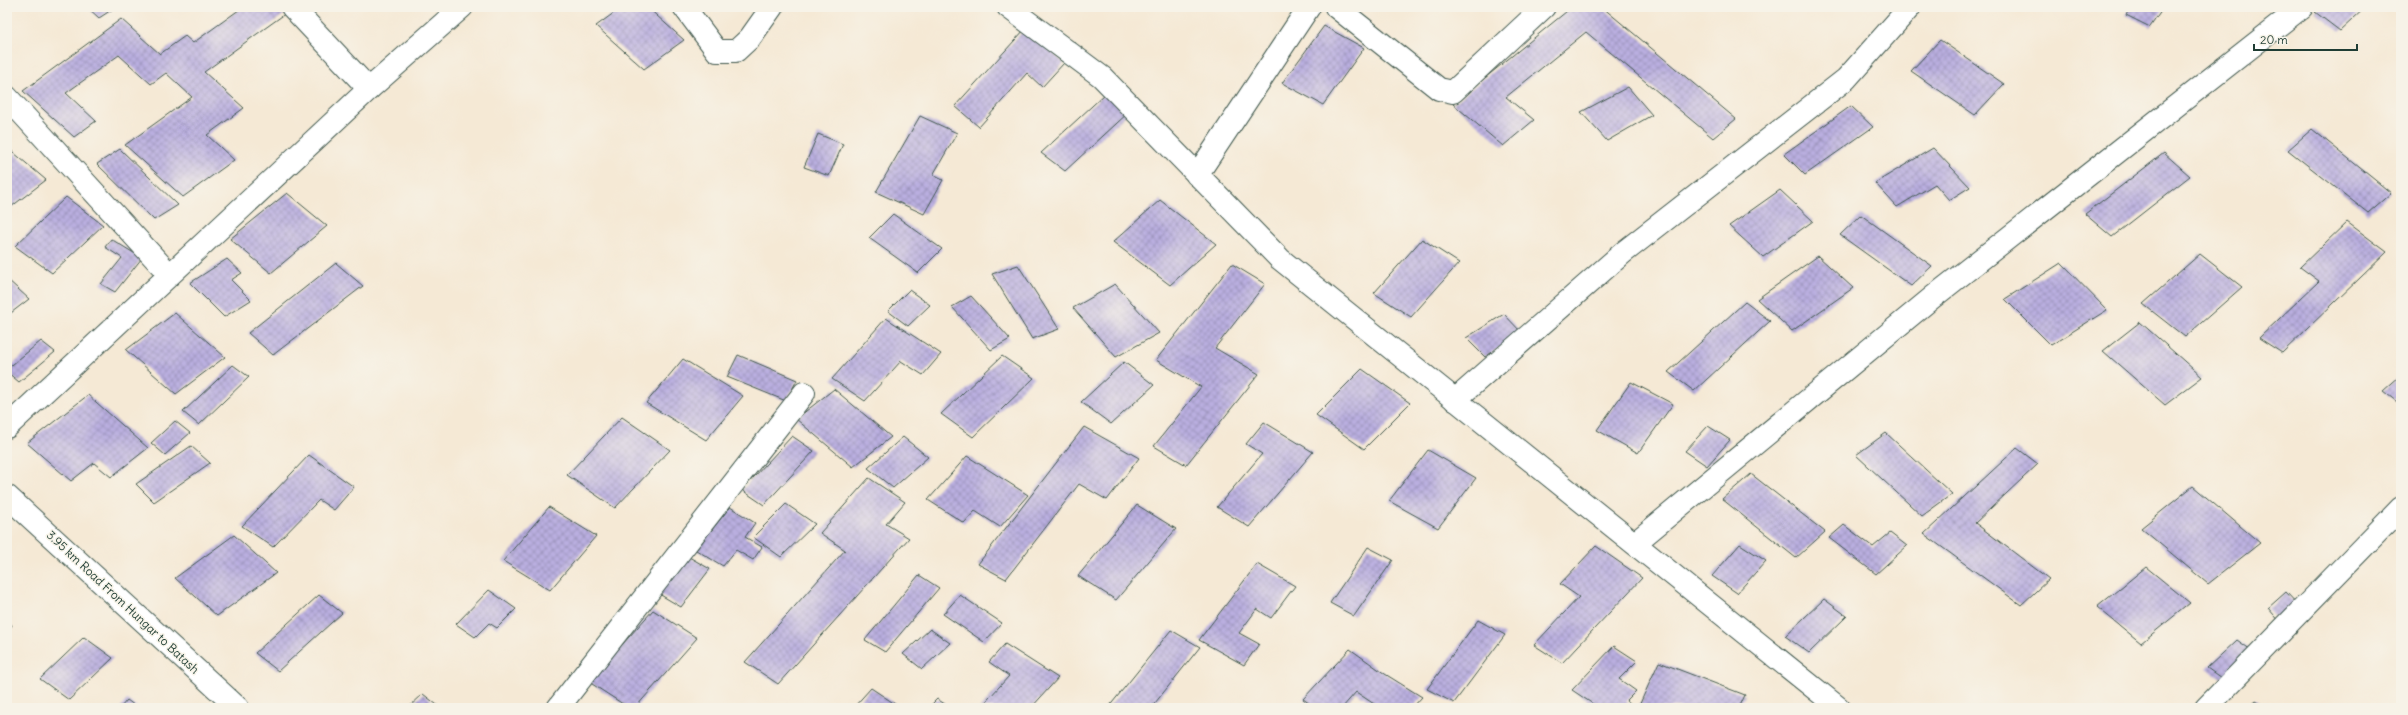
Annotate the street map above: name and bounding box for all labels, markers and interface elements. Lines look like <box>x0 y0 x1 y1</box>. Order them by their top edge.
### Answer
scale bar <box>2254 26 2357 52</box>
text: 20 m <box>2260 32 2288 47</box>
street label: 3.95 km Road From Hungar to Batash <box>44 527 202 677</box>

